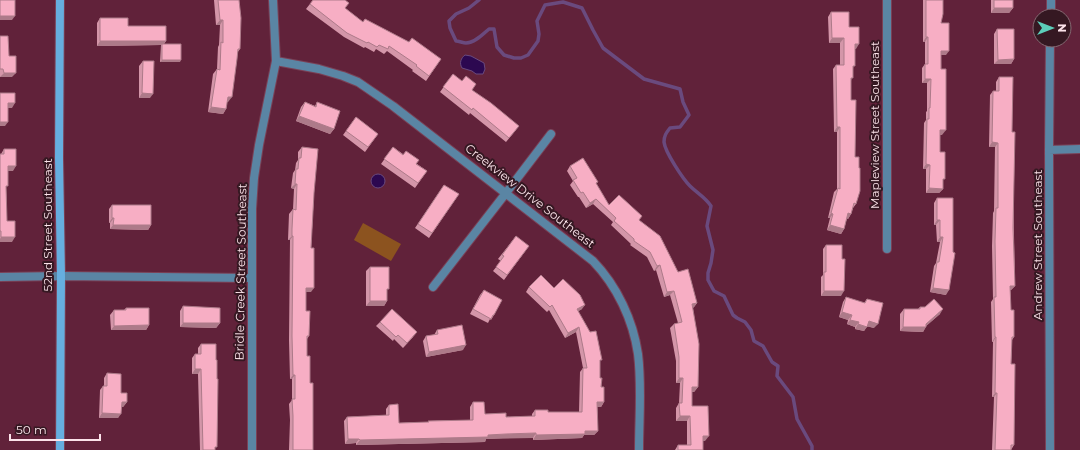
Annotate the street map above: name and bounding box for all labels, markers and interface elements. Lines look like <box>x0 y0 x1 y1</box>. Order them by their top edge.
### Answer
north arrow <box>1032 8 1072 48</box>
text: N <box>1055 24 1069 32</box>
street label: Mapleview Street Southeast <box>867 41 882 209</box>
street label: Creekview Drive Southeast <box>462 140 598 251</box>
street label: 52nd Street Southeast <box>40 158 55 292</box>
street label: Andrew Street Southeast <box>1030 170 1045 320</box>
street label: Bridle Creek Street Southeast <box>231 183 250 361</box>
scale bar <box>10 416 100 442</box>
text: 50 m <box>16 422 47 437</box>

